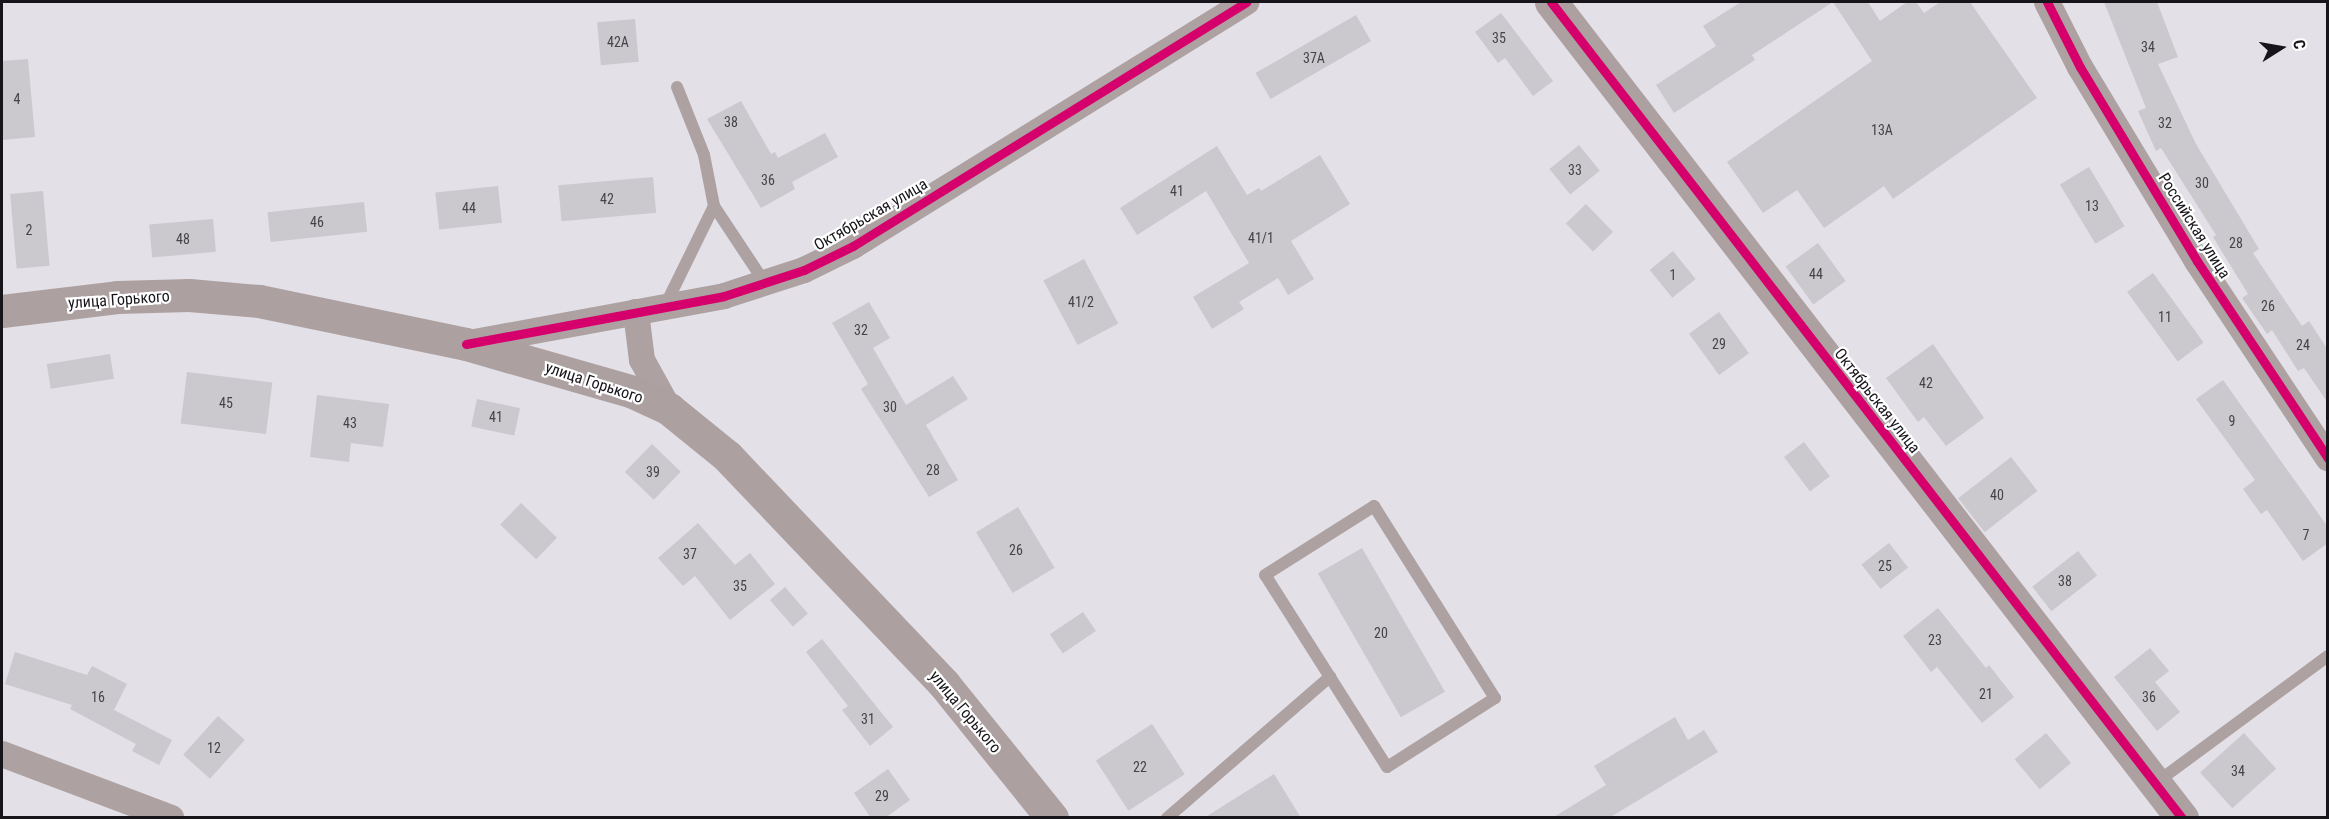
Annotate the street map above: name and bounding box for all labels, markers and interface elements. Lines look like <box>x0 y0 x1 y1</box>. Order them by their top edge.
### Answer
north arrow <box>2251 18 2311 78</box>
house number: 35 <box>1492 30 1506 46</box>
house number: 42А <box>607 34 629 50</box>
text: С <box>2289 38 2309 51</box>
house number: 34 <box>2141 39 2155 55</box>
house number: 37А <box>1303 50 1325 66</box>
house number: 4 <box>14 91 20 107</box>
house number: 38 <box>724 114 738 130</box>
house number: 32 <box>2158 115 2172 131</box>
house number: 13А <box>1871 122 1893 138</box>
house number: 33 <box>1568 162 1582 178</box>
street label: Российская улица <box>2154 170 2234 282</box>
house number: 36 <box>761 172 775 188</box>
street label: Октябрьская улица <box>811 175 931 255</box>
house number: 30 <box>2195 175 2209 191</box>
house number: 41 <box>1170 183 1184 199</box>
house number: 42 <box>600 191 614 207</box>
house number: 13 <box>2085 198 2099 214</box>
house number: 44 <box>462 200 476 216</box>
house number: 46 <box>310 214 324 230</box>
house number: 2 <box>26 222 32 238</box>
house number: 41/1 <box>1248 230 1274 246</box>
house number: 48 <box>176 231 190 247</box>
house number: 28 <box>2229 235 2243 251</box>
house number: 44 <box>1809 266 1823 282</box>
house number: 1 <box>1670 267 1676 283</box>
street label: улица Горького <box>68 287 170 313</box>
house number: 41/2 <box>1068 294 1094 310</box>
house number: 26 <box>2261 298 2275 314</box>
house number: 11 <box>2158 309 2172 325</box>
house number: 32 <box>854 322 868 338</box>
house number: 29 <box>1712 336 1726 352</box>
house number: 24 <box>2296 337 2310 353</box>
street label: Октябрьская улица <box>1830 345 1924 457</box>
street label: улица Горького <box>543 358 645 408</box>
house number: 42 <box>1919 375 1933 391</box>
house number: 45 <box>219 395 233 411</box>
house number: 30 <box>883 399 897 415</box>
house number: 41 <box>489 409 503 425</box>
house number: 9 <box>2229 413 2235 429</box>
house number: 43 <box>343 415 357 431</box>
house number: 28 <box>926 462 940 478</box>
house number: 39 <box>646 464 660 480</box>
house number: 40 <box>1990 487 2004 503</box>
house number: 7 <box>2303 527 2309 543</box>
house number: 26 <box>1009 542 1023 558</box>
house number: 37 <box>683 546 697 562</box>
house number: 25 <box>1878 558 1892 574</box>
house number: 38 <box>2058 573 2072 589</box>
house number: 35 <box>733 578 747 594</box>
house number: 20 <box>1374 625 1388 641</box>
house number: 23 <box>1928 632 1942 648</box>
street label: улица Горького <box>925 667 1005 757</box>
house number: 21 <box>1979 686 1993 702</box>
house number: 16 <box>91 689 105 705</box>
house number: 36 <box>2142 689 2156 705</box>
house number: 31 <box>861 711 875 727</box>
house number: 12 <box>207 740 221 756</box>
house number: 22 <box>1133 759 1147 775</box>
house number: 34 <box>2231 763 2245 779</box>
house number: 29 <box>875 788 889 804</box>

